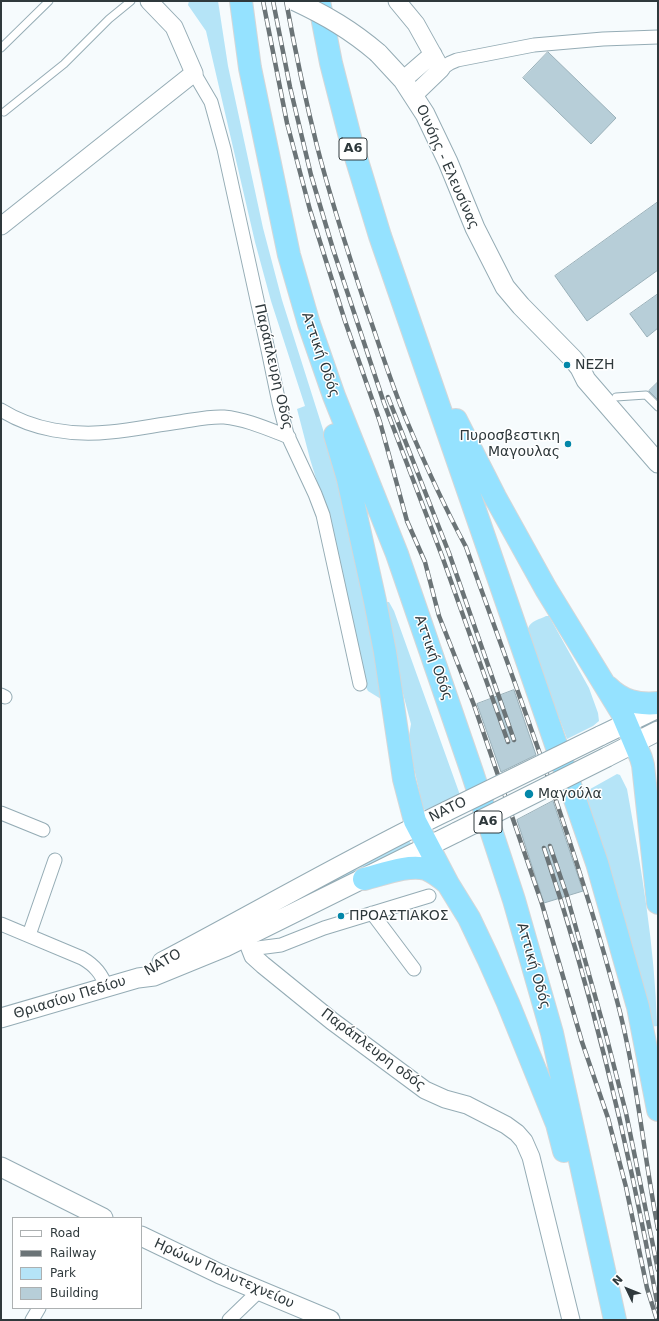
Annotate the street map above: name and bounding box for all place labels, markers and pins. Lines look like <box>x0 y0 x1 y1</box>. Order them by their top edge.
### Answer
place label: ΝΕΖΗ <box>575 357 614 373</box>
marker: ΝΕΖΗ <box>562 360 572 370</box>
place label: Πυροσβεστικη Μαγουλας <box>459 428 560 460</box>
marker: Πυροσβεστικη Μαγουλας <box>563 439 573 449</box>
place label: Μαγούλα <box>538 786 602 802</box>
marker: Μαγούλα <box>523 788 535 800</box>
place label: ΠΡΟΑΣΤΙΑΚΟΣ <box>349 908 449 924</box>
marker: ΠΡΟΑΣΤΙΑΚΟΣ <box>336 911 346 921</box>

